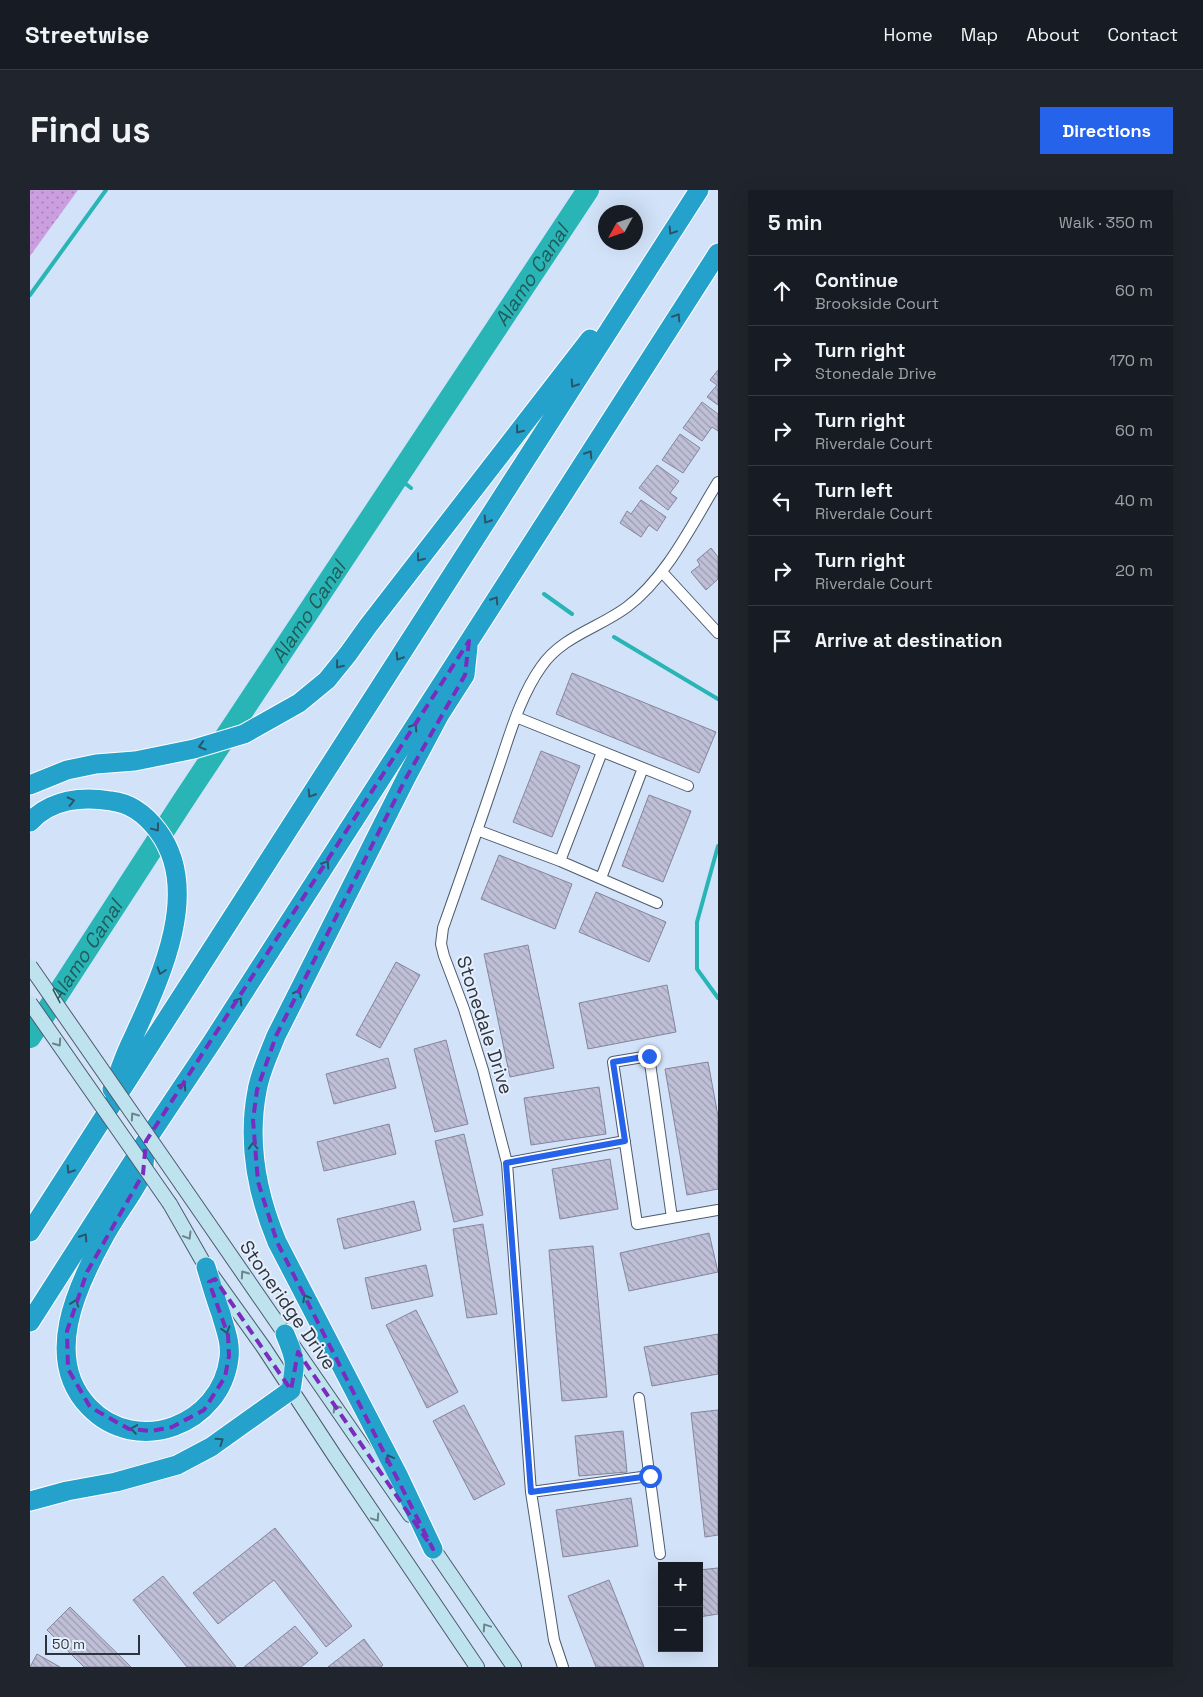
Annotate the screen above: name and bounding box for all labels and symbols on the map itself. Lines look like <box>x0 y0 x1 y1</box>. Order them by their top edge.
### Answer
north arrow <box>598 205 643 250</box>
water label: Alamo Canal <box>488 218 576 331</box>
one-way arrow <box>669 226 679 235</box>
one-way arrow <box>670 314 680 323</box>
one-way arrow <box>571 378 581 387</box>
one-way arrow <box>517 424 525 433</box>
one-way arrow <box>583 450 592 460</box>
one-way arrow <box>483 515 493 524</box>
one-way arrow <box>417 552 426 562</box>
water label: Alamo Canal <box>265 554 353 668</box>
one-way arrow <box>489 597 499 606</box>
one-way arrow <box>396 652 405 661</box>
one-way arrow <box>336 659 344 668</box>
one-way arrow <box>408 723 417 733</box>
one-way arrow <box>198 741 206 751</box>
one-way arrow <box>308 788 317 798</box>
one-way arrow <box>66 796 75 807</box>
one-way arrow <box>150 822 158 831</box>
one-way arrow <box>320 860 330 869</box>
water label: Alamo Canal <box>43 894 129 1007</box>
street label: Stonedale Drive <box>451 953 519 1097</box>
one-way arrow <box>157 966 167 975</box>
one-way arrow <box>292 989 302 998</box>
one-way arrow <box>232 997 242 1006</box>
one-way arrow <box>52 1038 61 1047</box>
route end <box>638 1045 661 1068</box>
one-way arrow <box>176 1082 186 1091</box>
one-way arrow <box>131 1112 140 1122</box>
one-way arrow <box>248 1142 259 1150</box>
one-way arrow <box>67 1164 76 1174</box>
one-way arrow <box>182 1230 192 1239</box>
one-way arrow <box>78 1233 88 1242</box>
street label: Stoneridge Drive <box>234 1235 342 1375</box>
one-way arrow <box>241 1270 250 1280</box>
one-way arrow <box>302 1294 312 1303</box>
one-way arrow <box>69 1299 79 1307</box>
one-way arrow <box>220 1325 230 1334</box>
one-way arrow <box>333 1404 342 1413</box>
one-way arrow <box>129 1425 138 1435</box>
one-way arrow <box>214 1438 223 1447</box>
one-way arrow <box>385 1454 395 1463</box>
route start <box>639 1465 662 1488</box>
one-way arrow <box>370 1512 379 1522</box>
one-way arrow <box>483 1623 493 1632</box>
scale bar <box>45 1632 140 1655</box>

